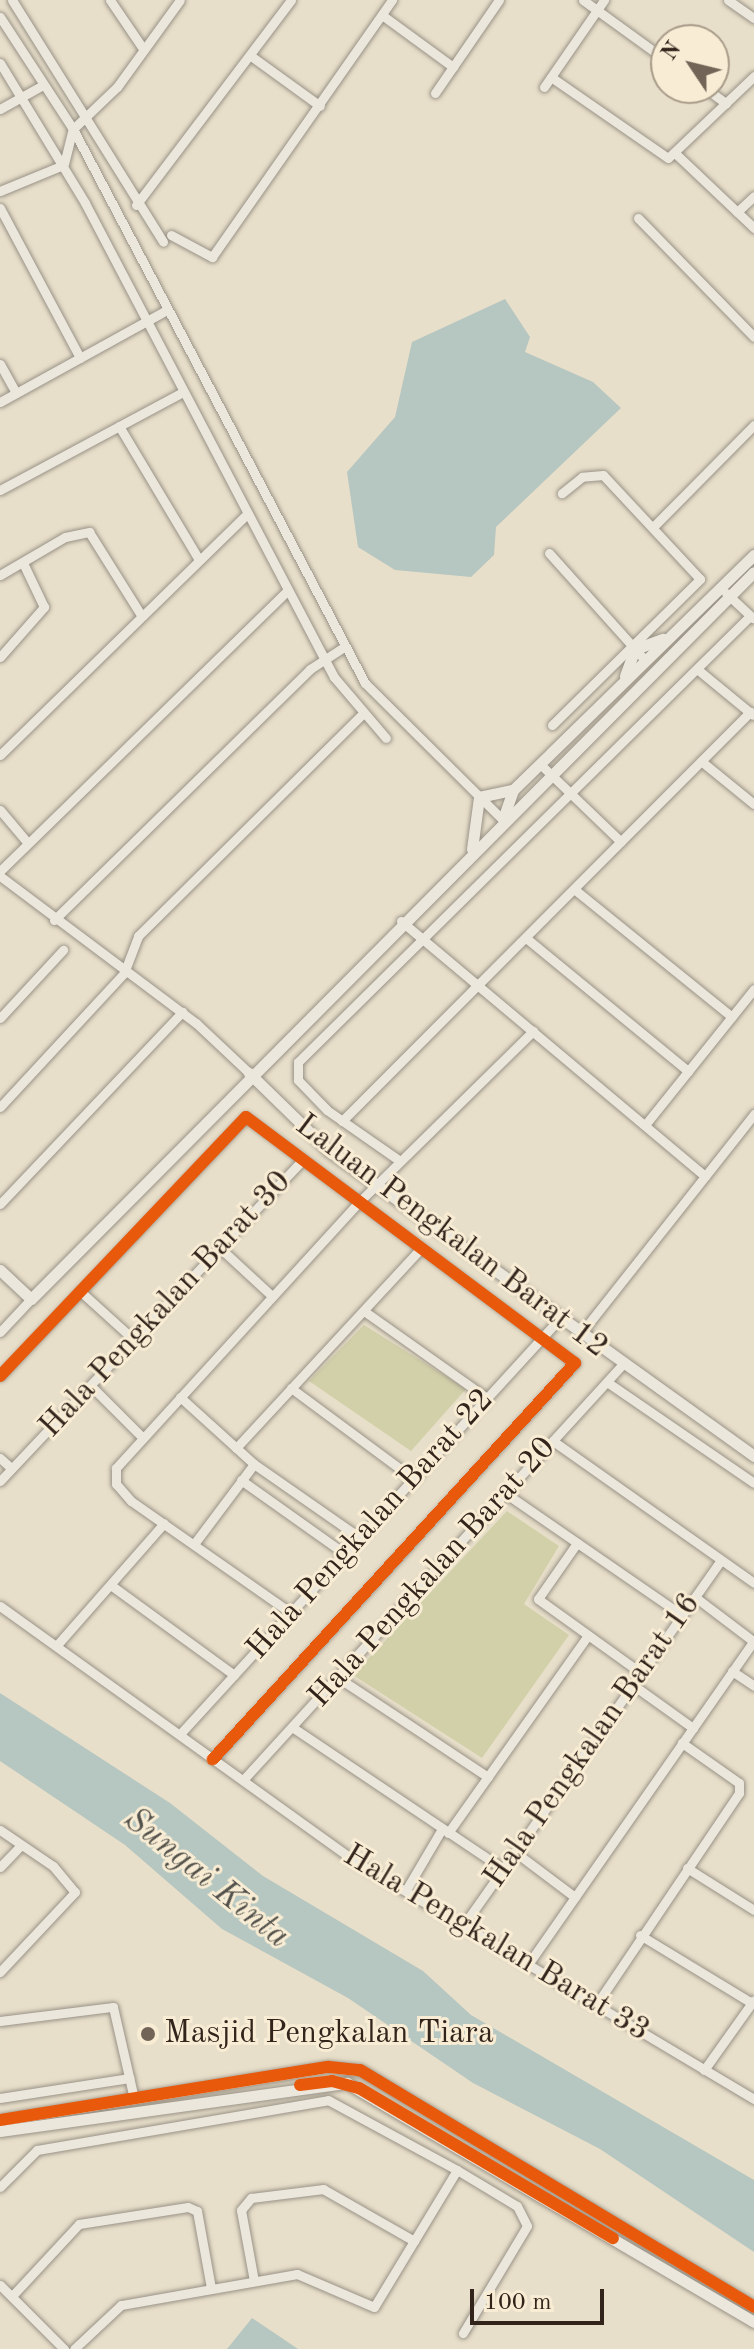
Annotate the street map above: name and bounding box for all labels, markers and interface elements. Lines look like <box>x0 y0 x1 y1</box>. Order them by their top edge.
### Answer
north arrow <box>650 24 730 104</box>
text: N <box>658 38 686 65</box>
street label: Laluan Pengkalan Barat 12 <box>287 1107 615 1367</box>
street label: Hala Pengkalan Barat 30 <box>32 1164 300 1446</box>
street label: Hala Pengkalan Barat 22 <box>239 1382 503 1668</box>
street label: Hala Pengkalan Barat 20 <box>301 1430 565 1716</box>
street label: Hala Pengkalan Barat 16 <box>477 1586 709 1896</box>
water label: Sungai Kinta <box>115 1800 297 1958</box>
street label: Hala Pengkalan Barat 33 <box>336 1837 656 2051</box>
place label: Masjid Pengkalan Tiara <box>164 2015 494 2053</box>
marker: Masjid Pengkalan Tiara <box>139 2025 157 2043</box>
scale bar <box>474 2273 608 2323</box>
text: 100 m <box>484 2291 552 2315</box>

